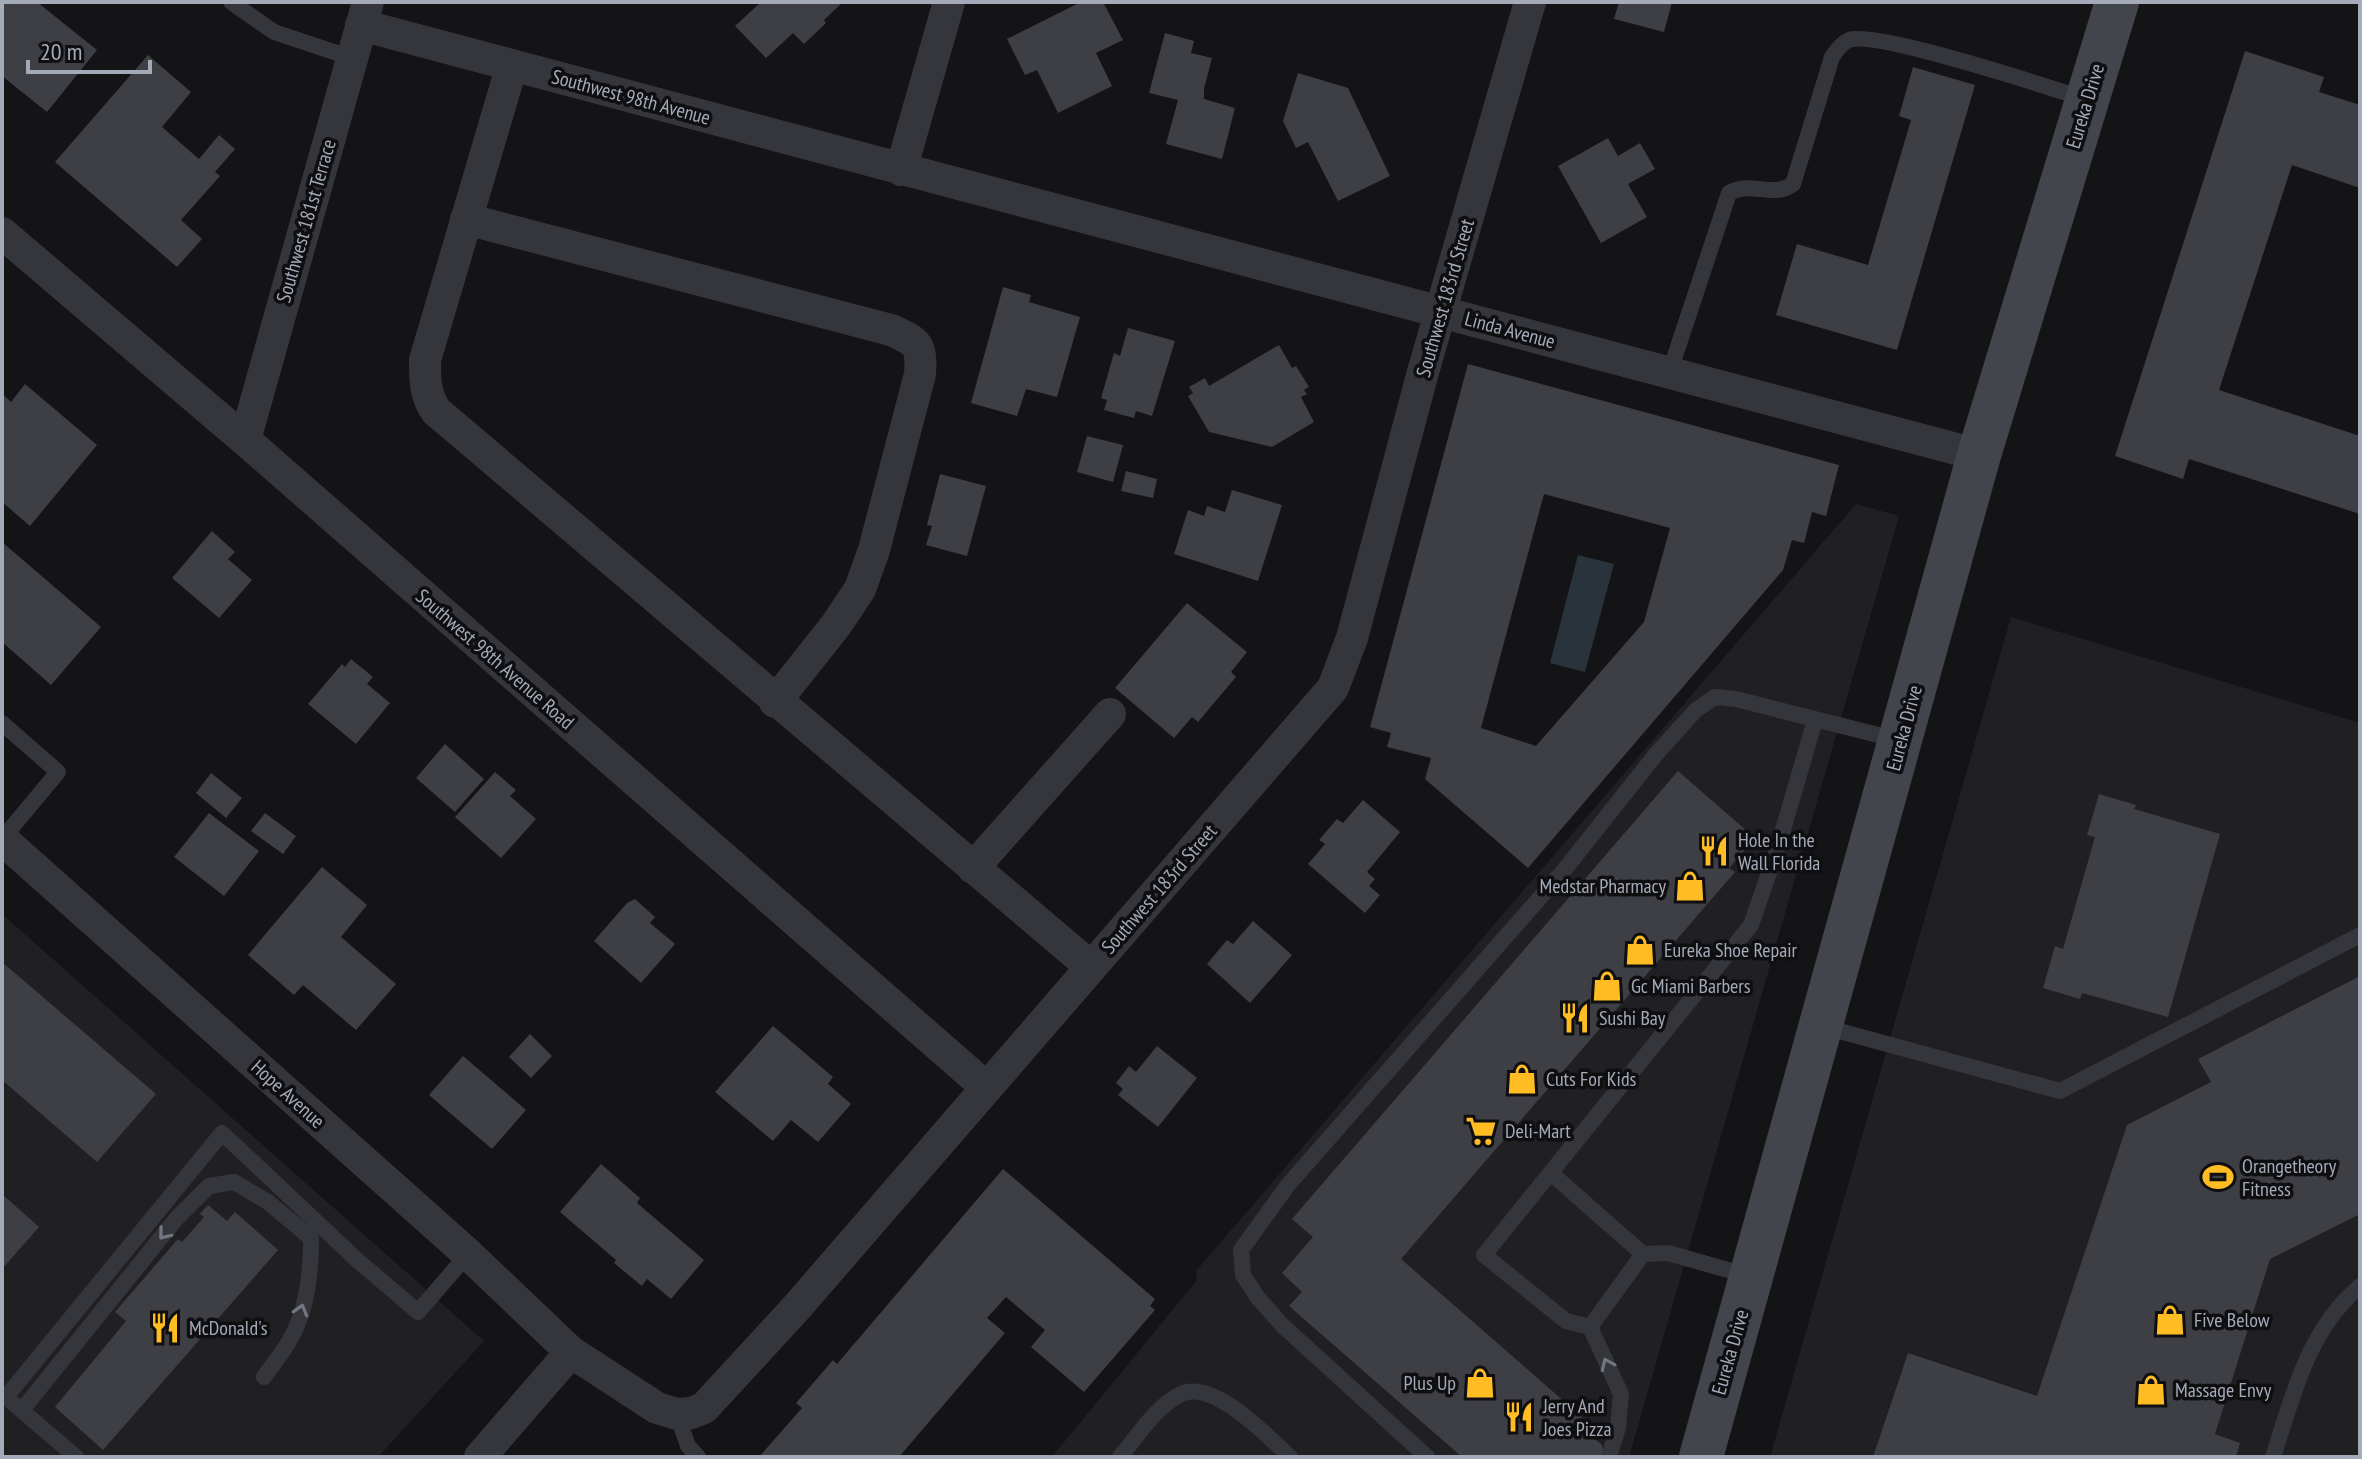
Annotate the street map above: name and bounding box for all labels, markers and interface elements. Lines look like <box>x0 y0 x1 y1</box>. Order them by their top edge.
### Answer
scale bar <box>28 24 150 74</box>
text: 20 m <box>40 36 82 67</box>
street label: Eureka Drive <box>2060 60 2110 152</box>
street label: Southwest 98th Avenue <box>549 63 713 131</box>
street label: Southwest 181st Terrace <box>270 136 342 306</box>
street label: Southwest 183rd Street <box>1410 215 1480 380</box>
street label: Linda Avenue <box>1462 305 1558 355</box>
street label: Southwest 98th Avenue Road <box>410 583 580 735</box>
street label: Eureka Drive <box>1880 682 1928 774</box>
street label: Southwest 183rd Street <box>1096 818 1223 959</box>
place label: Hole In the Wall Florida <box>1738 827 1820 876</box>
restaurant icon: Hole In the Wall Florida <box>1697 834 1731 868</box>
shop icon: Medstar Pharmacy <box>1673 869 1707 903</box>
place label: Medstar Pharmacy <box>1540 873 1666 899</box>
shop icon: Eureka Shoe Repair <box>1623 933 1657 967</box>
place label: Eureka Shoe Repair <box>1664 937 1798 963</box>
shop icon: Gc Miami Barbers <box>1590 969 1624 1003</box>
place label: Gc Miami Barbers <box>1631 973 1751 999</box>
restaurant icon: Sushi Bay <box>1558 1001 1592 1035</box>
place label: Sushi Bay <box>1599 1005 1666 1031</box>
street label: Hope Avenue <box>246 1054 330 1134</box>
shop icon: Cuts For Kids <box>1505 1062 1539 1096</box>
place label: Cuts For Kids <box>1546 1066 1637 1092</box>
supermarket icon: Deli-Mart <box>1464 1114 1498 1148</box>
place label: Deli-Mart <box>1505 1118 1571 1144</box>
place label: Orangetheory Fitness <box>2242 1153 2337 1202</box>
sports icon: Orangetheory Fitness <box>2201 1160 2235 1194</box>
one-way arrow <box>159 1225 173 1240</box>
one-way arrow <box>292 1303 308 1317</box>
shop icon: Five Below <box>2153 1303 2187 1337</box>
street label: Eureka Drive <box>1705 1306 1755 1398</box>
place label: Five Below <box>2194 1307 2270 1333</box>
restaurant icon: McDonald's <box>148 1311 182 1345</box>
place label: McDonald's <box>189 1315 268 1341</box>
one-way arrow <box>1601 1358 1617 1372</box>
shop icon: Plus Up <box>1463 1366 1497 1400</box>
place label: Plus Up <box>1404 1370 1456 1396</box>
shop icon: Massage Envy <box>2134 1373 2168 1407</box>
place label: Massage Envy <box>2175 1377 2272 1403</box>
place label: Jerry And Joes Pizza <box>1542 1393 1611 1442</box>
restaurant icon: Jerry And Joes Pizza <box>1502 1400 1536 1434</box>

